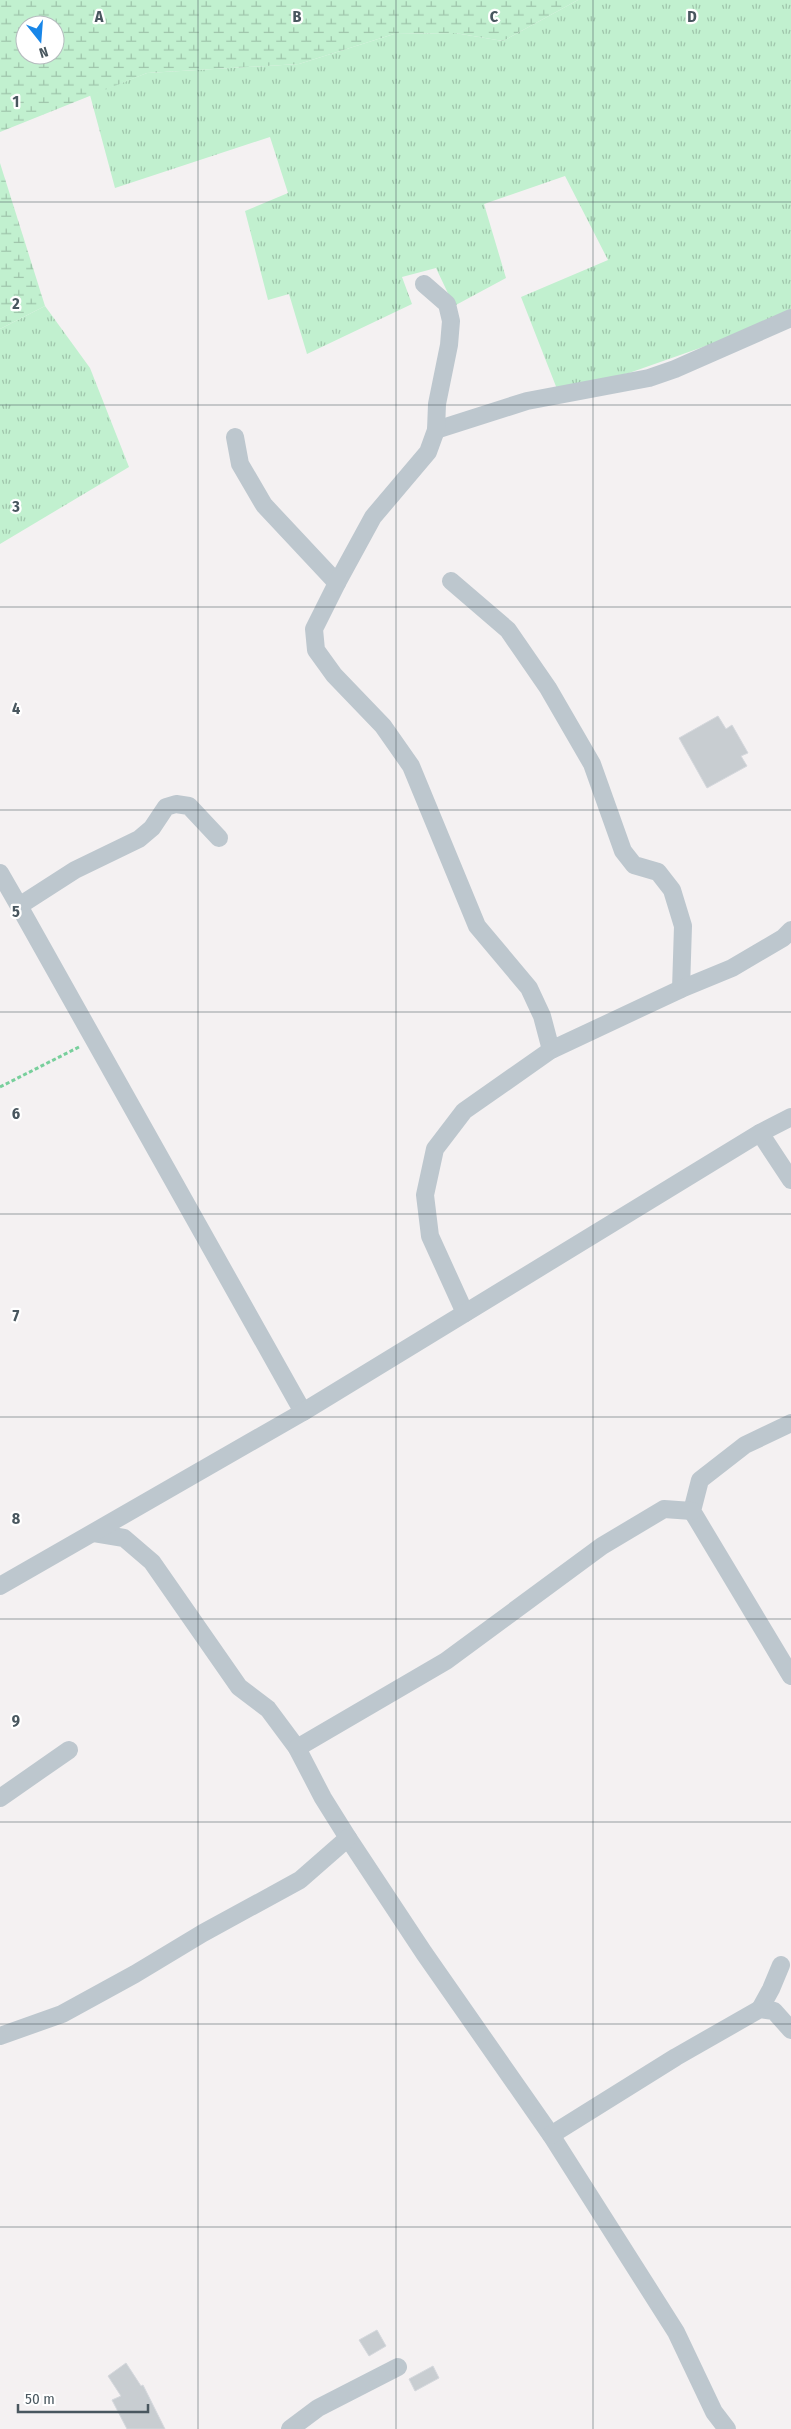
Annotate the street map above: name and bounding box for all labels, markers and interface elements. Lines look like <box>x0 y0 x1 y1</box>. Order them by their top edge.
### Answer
text: A <box>94 7 104 26</box>
text: B <box>293 7 302 26</box>
text: C <box>490 7 499 26</box>
text: D <box>687 7 697 26</box>
north arrow <box>15 15 65 65</box>
text: N <box>37 43 50 61</box>
text: 1 <box>13 92 19 111</box>
text: 2 <box>11 294 20 313</box>
text: 3 <box>11 497 20 516</box>
text: 4 <box>12 699 20 718</box>
text: 5 <box>12 902 20 921</box>
text: 6 <box>12 1104 20 1123</box>
text: 7 <box>13 1306 20 1325</box>
text: 8 <box>12 1509 21 1528</box>
text: 9 <box>12 1711 20 1730</box>
scale bar <box>18 2382 148 2414</box>
text: 50 m <box>25 2390 55 2408</box>

